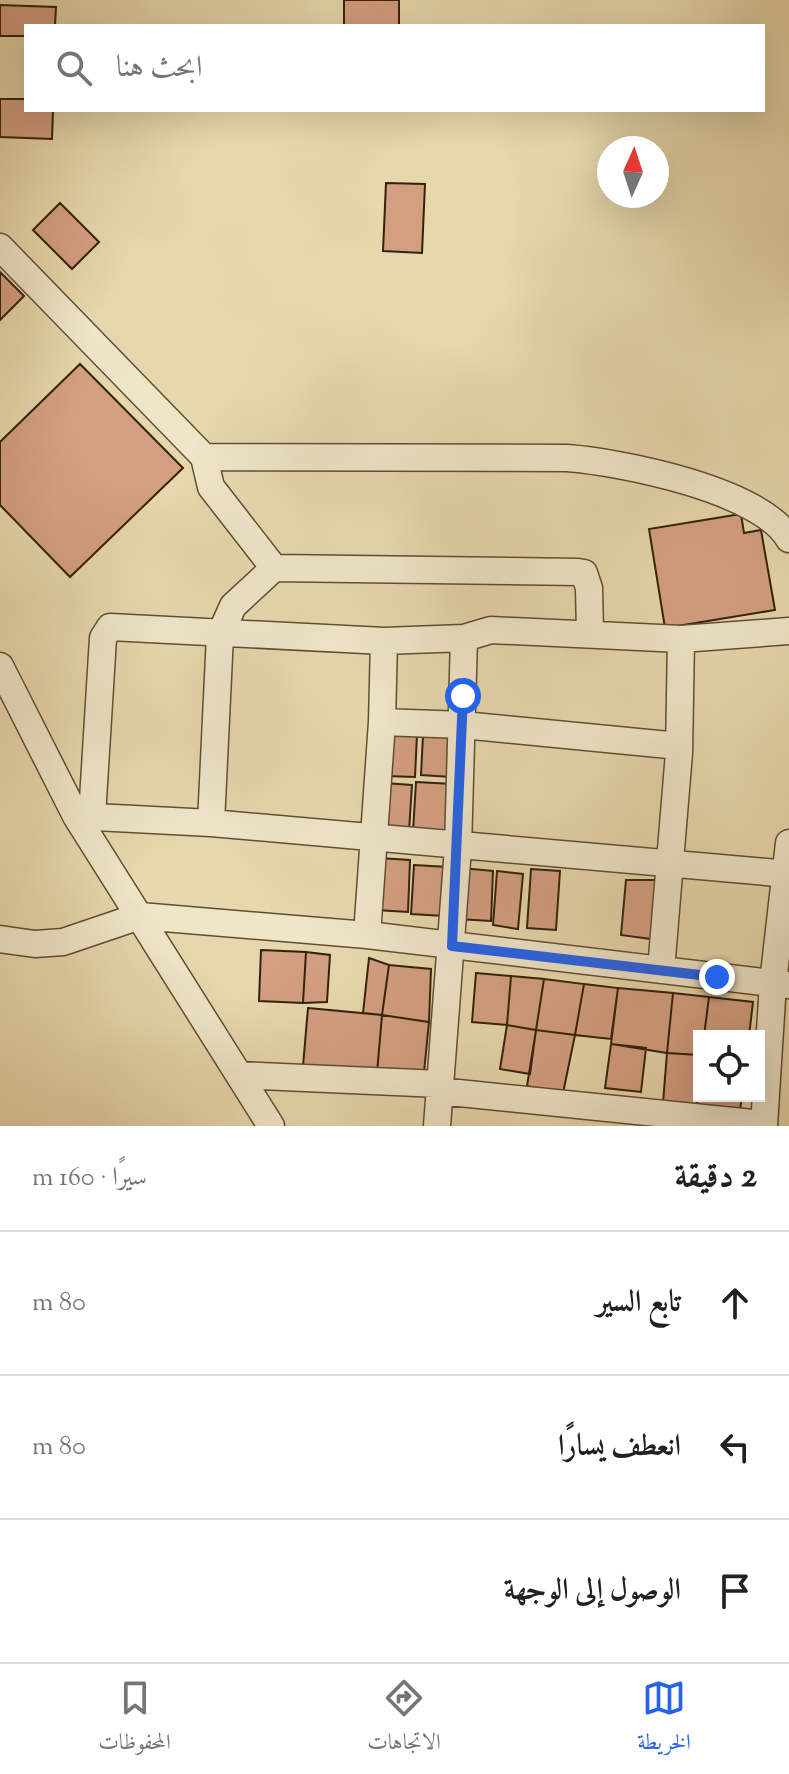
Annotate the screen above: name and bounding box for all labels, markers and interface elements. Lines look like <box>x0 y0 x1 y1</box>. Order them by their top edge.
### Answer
search box <box>24 24 765 112</box>
icon: search <box>52 46 96 90</box>
text: ابحث هنا <box>116 47 202 90</box>
north arrow <box>597 136 669 208</box>
route start <box>445 678 481 714</box>
route end <box>699 959 735 995</box>
map controls <box>693 1030 765 1102</box>
button: locate <box>693 1030 765 1102</box>
text: 2 دقيقة <box>674 1153 757 1202</box>
text: سيرًا · 160 m <box>32 1160 147 1197</box>
icon: ahead <box>713 1281 757 1325</box>
text: تابع السير <box>596 1282 681 1325</box>
text: 80 m <box>32 1285 86 1322</box>
icon: left <box>713 1425 757 1469</box>
text: انعطف يسارًا <box>558 1426 681 1469</box>
text: 80 m <box>32 1429 86 1466</box>
icon: arrive <box>713 1569 757 1613</box>
text: الوصول إلى الوجهة <box>504 1570 681 1613</box>
tab: المحفوظات <box>98 1676 171 1763</box>
tab: الاتجاهات <box>367 1676 441 1763</box>
tab: الخريطة <box>637 1676 691 1763</box>

